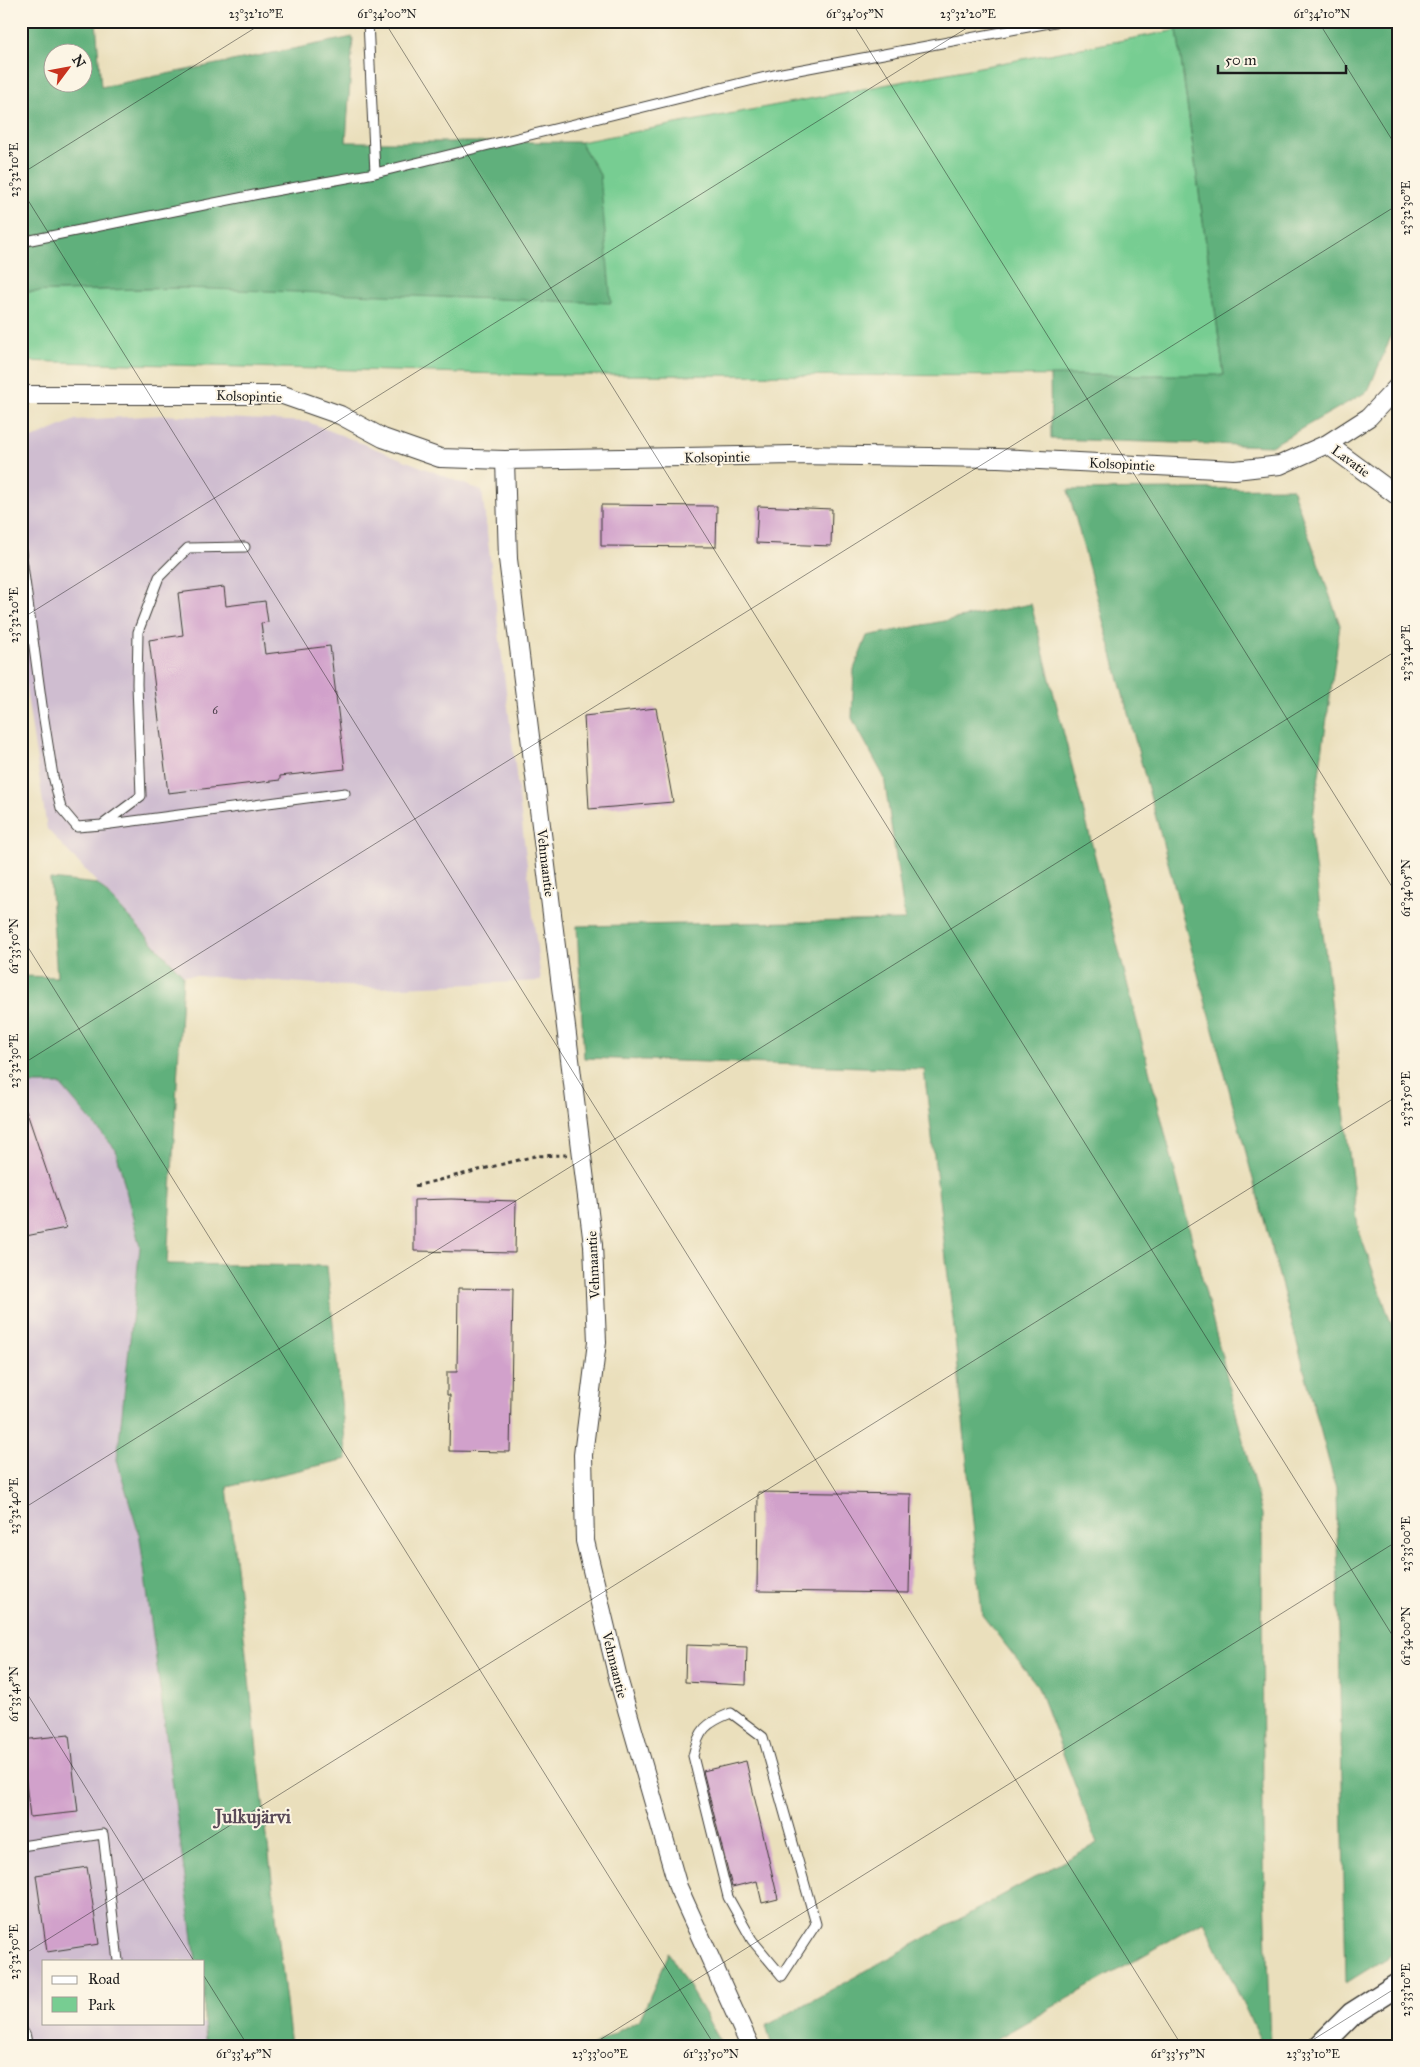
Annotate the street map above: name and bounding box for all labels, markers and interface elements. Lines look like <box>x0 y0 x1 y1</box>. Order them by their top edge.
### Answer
text: 23°32'10"E <box>229 7 284 21</box>
text: 61°34'00"N <box>357 7 417 21</box>
text: 61°34'05"N <box>826 7 884 21</box>
text: 23°32'20"E <box>940 7 996 21</box>
text: 61°34'10"N <box>1293 7 1351 21</box>
north arrow <box>42 42 92 92</box>
scale bar <box>1218 42 1345 74</box>
text: 50 m <box>1225 51 1257 69</box>
text: N <box>68 52 89 71</box>
text: 23°32'10"E <box>7 142 21 197</box>
text: 23°32'30"E <box>1399 180 1413 235</box>
street label: Kolsopintie <box>216 387 282 406</box>
street label: Lavatie <box>1328 442 1373 481</box>
street label: Kolsopintie <box>684 448 750 467</box>
street label: Kolsopintie <box>1089 454 1155 475</box>
text: 23°32'20"E <box>7 587 21 643</box>
text: 23°32'40"E <box>1399 624 1413 681</box>
house number: 6 <box>212 704 218 717</box>
street label: Vehmaantie <box>533 827 558 898</box>
text: 61°34'05"N <box>1399 859 1413 917</box>
text: 61°33'50"N <box>7 918 21 974</box>
text: 23°32'30"E <box>7 1033 21 1088</box>
text: 23°32'50"E <box>1399 1071 1413 1127</box>
street label: Vehmaantie <box>583 1230 604 1300</box>
text: 23°32'40"E <box>7 1477 21 1534</box>
text: 23°33'00"E <box>1399 1516 1413 1572</box>
text: 61°34'00"N <box>1399 1606 1413 1666</box>
street label: Vehmaantie <box>598 1629 631 1700</box>
text: 61°33'45"N <box>7 1666 21 1722</box>
district label: Julkujärvi <box>212 1805 292 1829</box>
text: 23°32'50"E <box>7 1924 21 1980</box>
legend <box>42 1960 205 2024</box>
text: 23°33'10"E <box>1399 1963 1413 2017</box>
text: Road <box>88 1970 120 1988</box>
text: Park <box>88 1996 115 2014</box>
text: 61°33'45"N <box>216 2047 272 2061</box>
text: 23°33'00"E <box>572 2047 628 2061</box>
text: 61°33'50"N <box>683 2047 739 2061</box>
text: 61°33'55"N <box>1151 2047 1205 2061</box>
text: 23°33'10"E <box>1286 2047 1340 2061</box>

